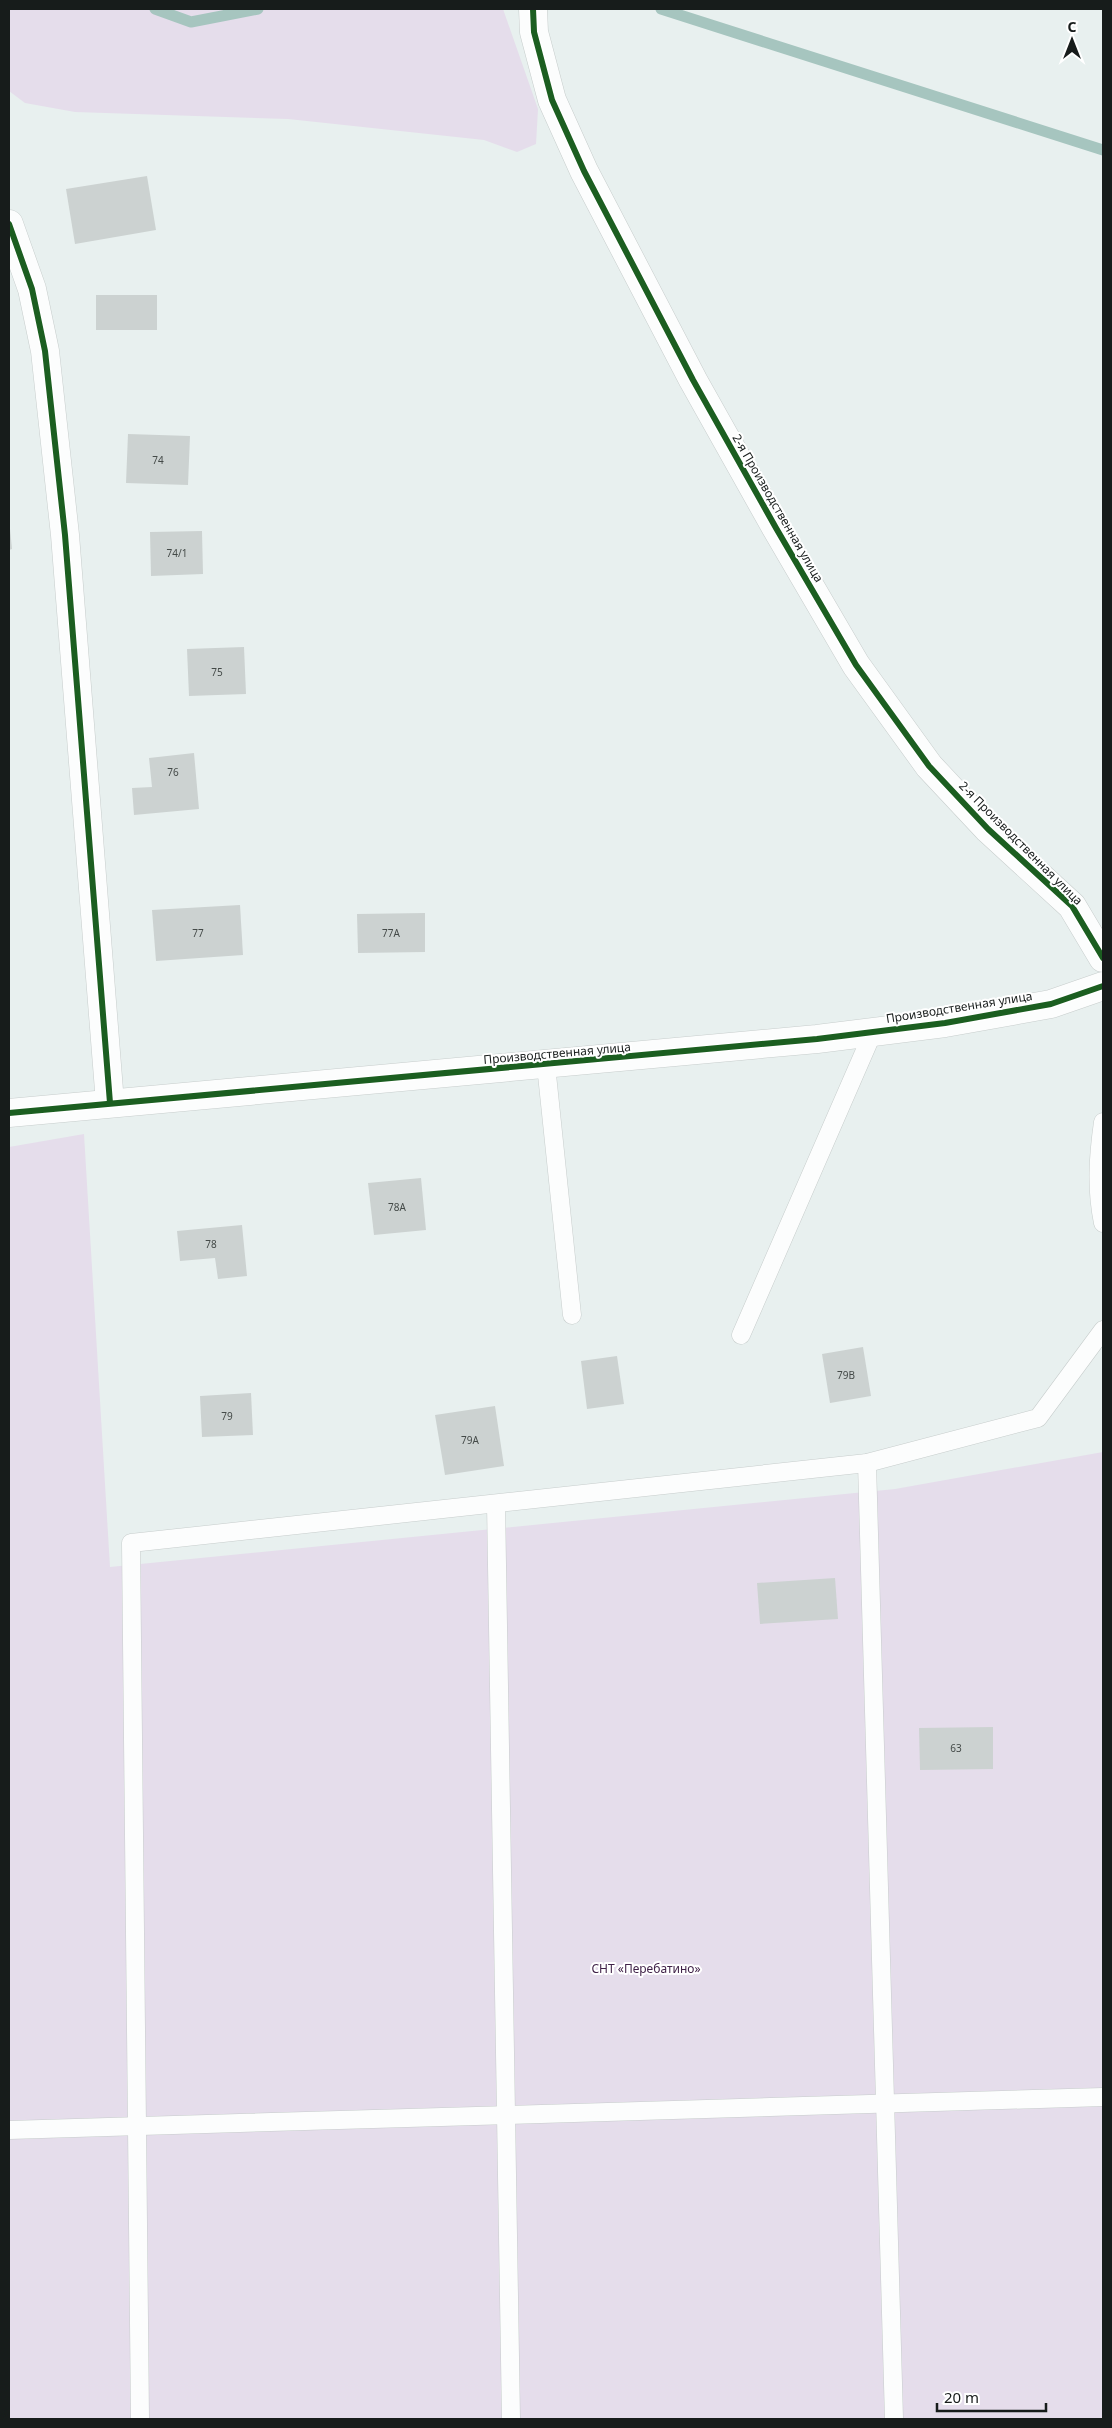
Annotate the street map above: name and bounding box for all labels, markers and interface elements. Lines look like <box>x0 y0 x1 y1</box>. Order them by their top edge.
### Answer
north arrow <box>1047 15 1097 65</box>
text: С <box>1067 17 1077 36</box>
street label: 2-я Производственная улица <box>728 431 828 585</box>
house number: 74 <box>152 453 164 467</box>
house number: 74/1 <box>167 546 187 560</box>
house number: 75 <box>211 665 223 679</box>
house number: 76 <box>167 765 179 779</box>
street label: 2-я Производственная улица <box>955 777 1087 909</box>
house number: 77 <box>192 926 204 940</box>
house number: 77А <box>382 926 401 940</box>
street label: Производственная улица <box>885 987 1033 1027</box>
street label: Производственная улица <box>483 1038 631 1068</box>
house number: 78А <box>388 1200 407 1214</box>
house number: 78 <box>205 1237 217 1251</box>
house number: 79В <box>837 1368 855 1382</box>
house number: 79 <box>221 1409 233 1423</box>
house number: 79А <box>461 1433 480 1447</box>
house number: 63 <box>950 1741 962 1755</box>
park label: СНТ «Перебатино» <box>591 1960 701 1977</box>
scale bar <box>937 2380 1046 2412</box>
text: 20 m <box>944 2387 979 2407</box>

